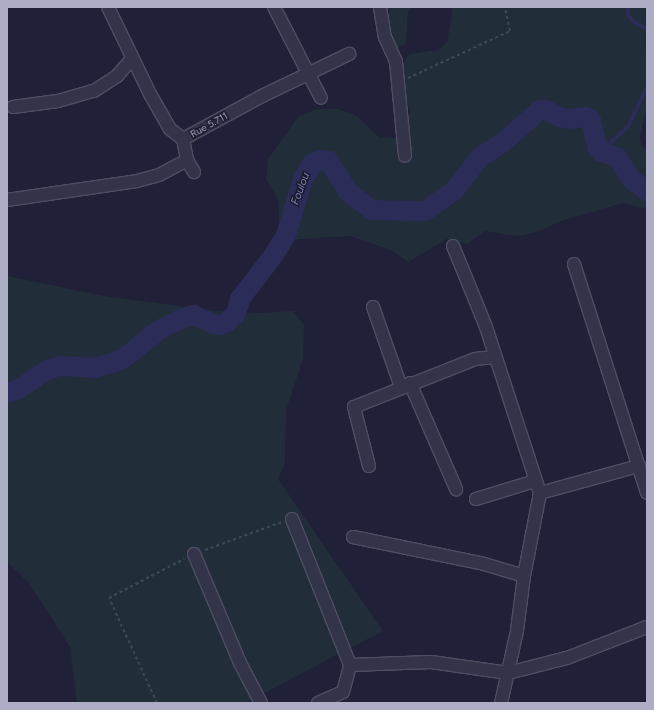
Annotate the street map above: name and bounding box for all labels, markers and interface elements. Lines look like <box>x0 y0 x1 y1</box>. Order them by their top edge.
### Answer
street label: Rue 5.711 <box>188 110 230 140</box>
water label: Foulou <box>289 171 313 207</box>

